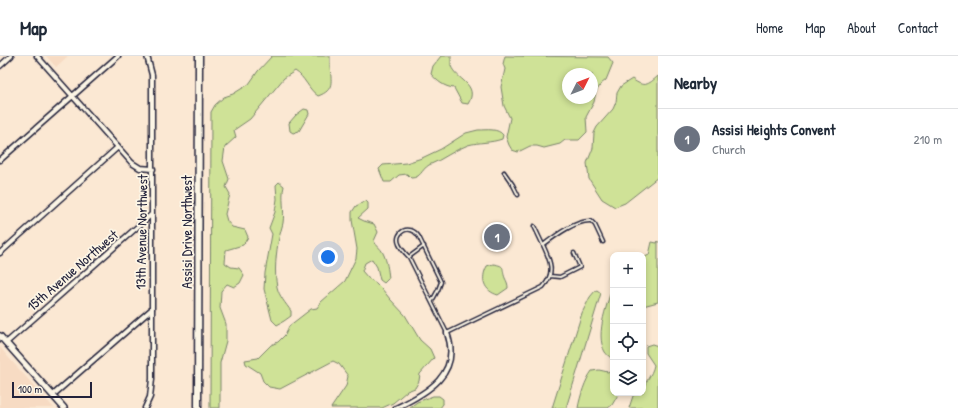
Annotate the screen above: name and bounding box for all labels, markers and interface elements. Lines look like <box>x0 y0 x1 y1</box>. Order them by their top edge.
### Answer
text: Map <box>20 15 47 41</box>
text: Home <box>756 18 783 37</box>
text: Map <box>805 18 825 37</box>
text: About <box>847 18 876 37</box>
text: Contact <box>898 18 938 37</box>
north arrow <box>562 68 598 104</box>
text: Nearby <box>674 71 717 94</box>
text: Assisi Heights Convent <box>712 119 835 140</box>
text: 1 <box>685 130 689 148</box>
text: 210 m <box>914 130 942 148</box>
text: Church <box>712 140 745 158</box>
street label: 13th Avenue Northwest <box>130 174 152 290</box>
street label: Assisi Drive Northwest <box>177 175 196 289</box>
pin: 1 <box>484 222 510 252</box>
street label: 15th Avenue Northwest <box>22 225 122 315</box>
your location <box>318 247 338 267</box>
map controls <box>610 252 646 396</box>
button: + <box>610 252 646 288</box>
button: − <box>610 288 646 324</box>
button: locate <box>610 324 646 360</box>
button: layers <box>610 360 646 396</box>
scale bar <box>12 380 92 399</box>
text: 100 m <box>18 382 42 396</box>

